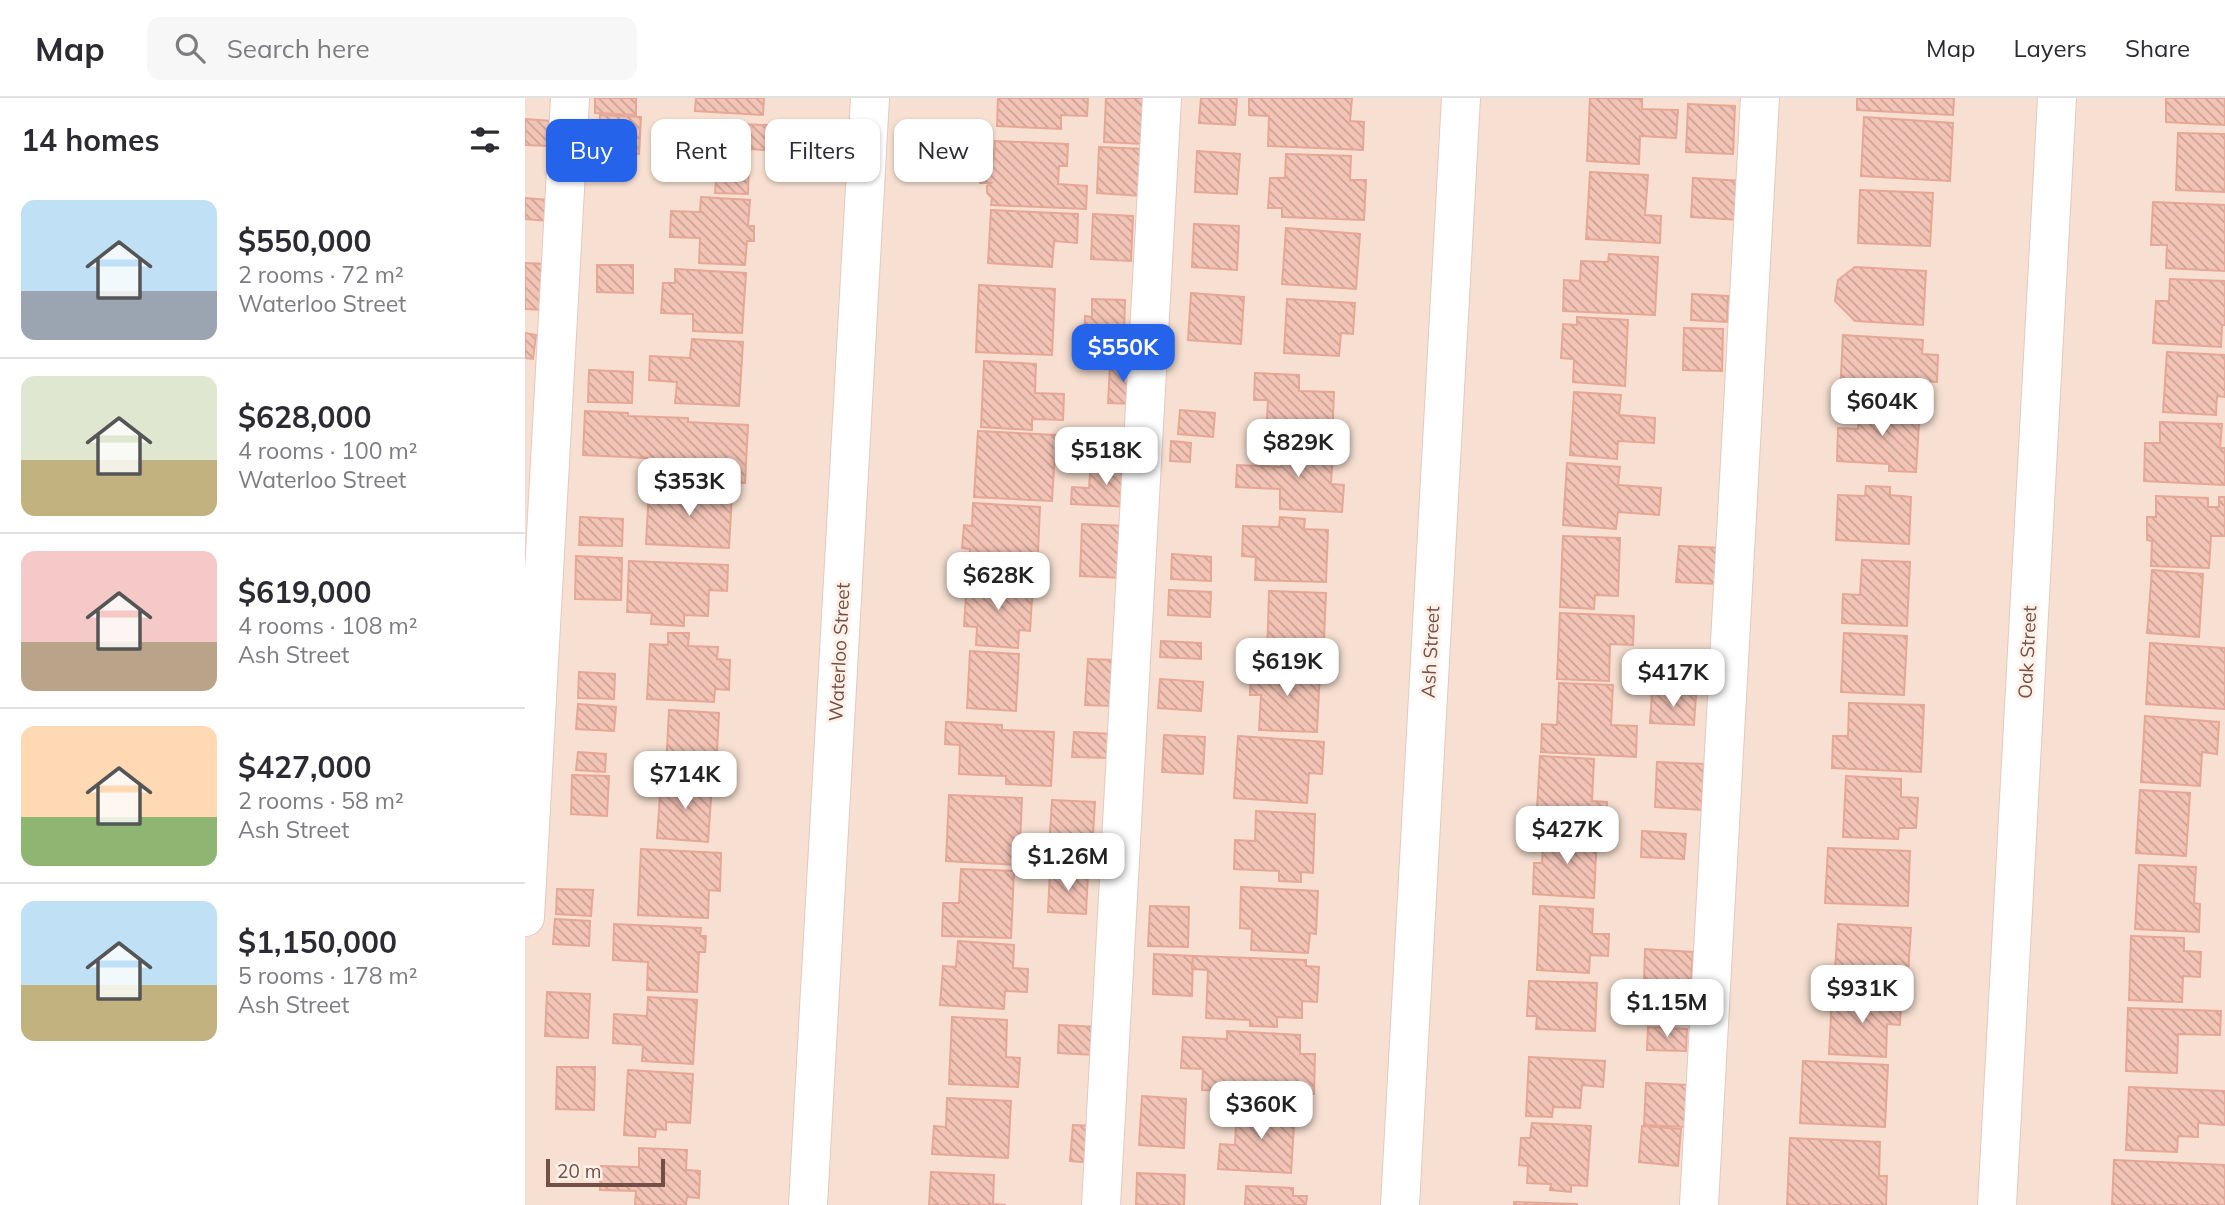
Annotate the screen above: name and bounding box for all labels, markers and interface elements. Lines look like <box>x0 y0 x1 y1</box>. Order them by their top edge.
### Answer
search box <box>147 17 637 80</box>
text: Map <box>35 28 105 69</box>
icon: search <box>171 29 209 67</box>
text: Search here <box>227 32 370 65</box>
text: Map <box>1926 33 1975 63</box>
text: Layers <box>2013 33 2087 63</box>
text: Share <box>2125 33 2190 63</box>
chip: Buy <box>546 119 637 182</box>
chip: Rent <box>651 119 751 182</box>
chip: Filters <box>765 119 880 182</box>
chip: New <box>894 119 993 182</box>
text: 14 homes <box>21 121 160 159</box>
icon: filters <box>466 121 504 159</box>
text: $550,000 <box>238 222 371 260</box>
icon: home <box>77 228 161 312</box>
text: 2 rooms · 72 m² <box>238 260 404 289</box>
text: Waterloo Street <box>238 289 406 318</box>
pin: $550K <box>1074 324 1172 384</box>
text: $550K <box>1088 332 1158 361</box>
pin: $604K <box>1833 378 1931 438</box>
text: $604K <box>1847 386 1917 415</box>
text: $628,000 <box>238 398 371 436</box>
icon: home <box>77 404 161 488</box>
pin: $829K <box>1249 420 1347 479</box>
text: $829K <box>1263 427 1333 456</box>
pin: $518K <box>1057 428 1155 487</box>
text: $518K <box>1071 435 1141 464</box>
text: 4 rooms · 100 m² <box>238 436 418 465</box>
pin: $353K <box>640 458 738 518</box>
text: Waterloo Street <box>238 465 406 494</box>
text: $353K <box>654 466 724 495</box>
pin: $628K <box>949 552 1047 612</box>
text: $628K <box>963 560 1033 589</box>
text: $619,000 <box>238 573 371 611</box>
icon: home <box>77 579 161 663</box>
street label: Waterloo Street <box>823 582 855 722</box>
street label: Oak Street <box>2013 604 2041 699</box>
street label: Ash Street <box>1416 605 1444 699</box>
text: 4 rooms · 108 m² <box>238 611 418 640</box>
pin: $619K <box>1238 638 1336 698</box>
text: Ash Street <box>238 640 349 669</box>
text: $619K <box>1252 646 1322 675</box>
pin: $417K <box>1624 650 1722 709</box>
text: $417K <box>1638 657 1708 686</box>
text: $427,000 <box>238 748 371 786</box>
pin: $714K <box>636 752 734 811</box>
icon: home <box>77 754 161 838</box>
text: $714K <box>650 759 720 788</box>
text: 2 rooms · 58 m² <box>238 786 404 815</box>
pin: $427K <box>1518 806 1616 866</box>
text: $427K <box>1532 814 1602 843</box>
text: Ash Street <box>238 815 349 844</box>
pin: $1.26M <box>1011 834 1125 893</box>
text: $1.26M <box>1028 841 1108 870</box>
text: $1,150,000 <box>238 923 397 961</box>
icon: home <box>77 929 161 1013</box>
text: 5 rooms · 178 m² <box>238 961 418 990</box>
pin: $931K <box>1813 965 1911 1025</box>
text: $931K <box>1827 973 1897 1002</box>
pin: $1.15M <box>1610 979 1724 1039</box>
text: $1.15M <box>1627 987 1707 1016</box>
text: Ash Street <box>238 990 349 1019</box>
pin: $360K <box>1212 1082 1310 1141</box>
text: $360K <box>1226 1089 1296 1118</box>
scale bar <box>546 1156 665 1188</box>
text: 20 m <box>557 1159 601 1183</box>

